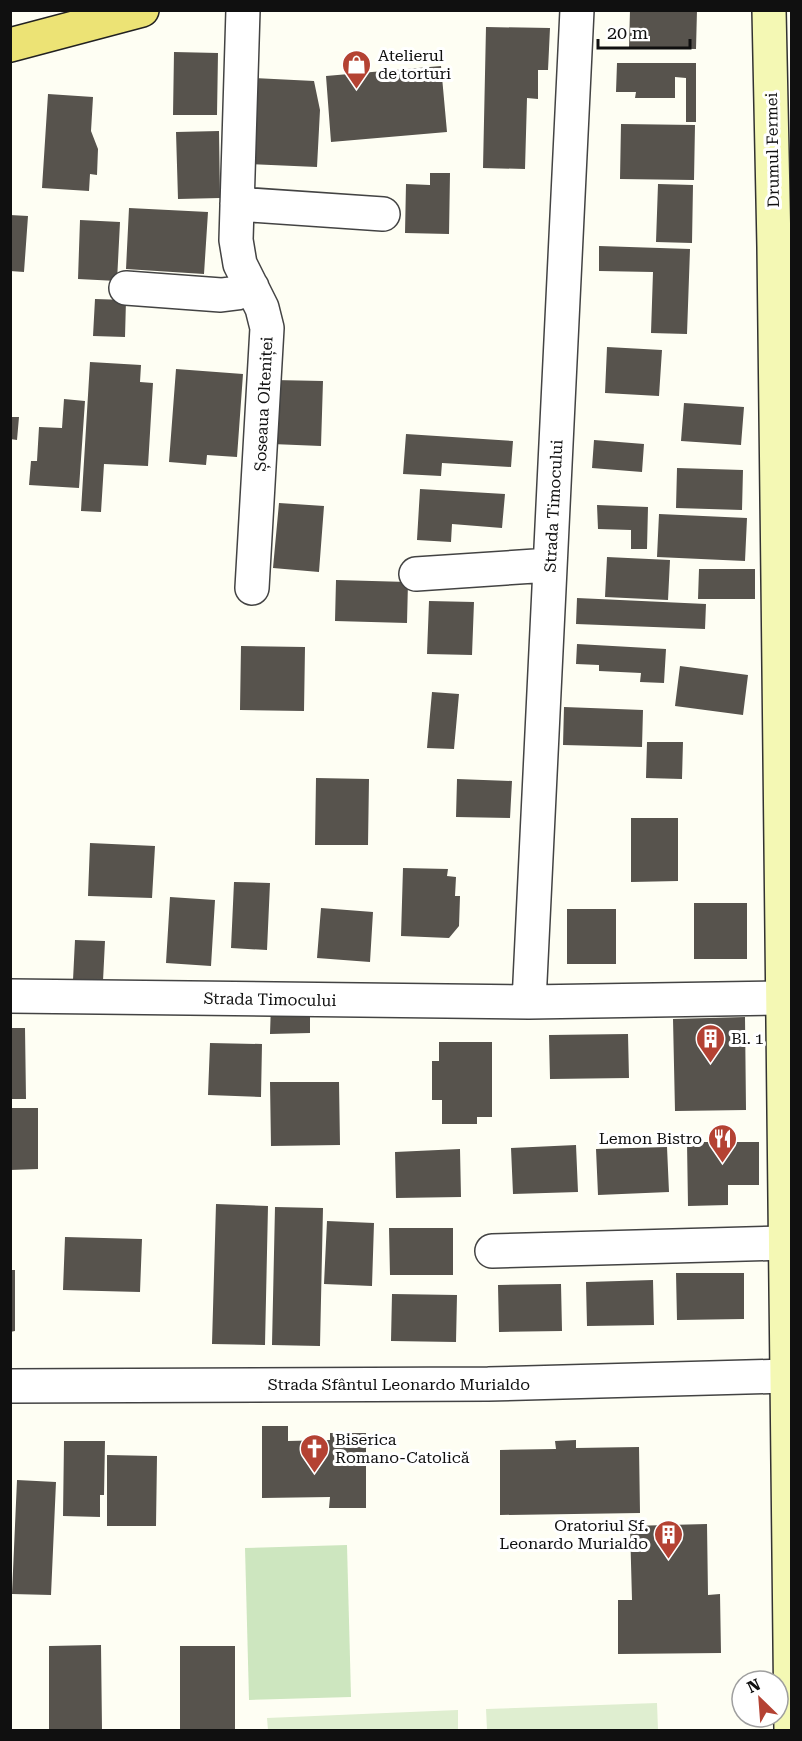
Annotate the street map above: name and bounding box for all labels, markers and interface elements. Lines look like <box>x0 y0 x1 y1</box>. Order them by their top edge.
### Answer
scale bar <box>598 12 690 50</box>
text: 20 m <box>607 22 648 43</box>
place label: Atelierul de torturi <box>378 46 451 83</box>
shop icon: Atelierul de torturi <box>341 48 373 90</box>
street label: Drumul Fermei <box>762 92 783 208</box>
street label: Șoseaua Olteniței <box>250 336 278 472</box>
street label: Strada Timocului <box>541 439 566 573</box>
street label: Strada Timocului <box>203 989 337 1010</box>
building icon: Bl. 1 <box>694 1022 726 1064</box>
place label: Bl. 1 <box>731 1029 764 1048</box>
restaurant icon: Lemon Bistro <box>707 1122 739 1164</box>
place label: Lemon Bistro <box>599 1129 702 1148</box>
street label: Strada Sfântul Leonardo Murialdo <box>268 1375 530 1394</box>
place label: Biserica Romano-Catolică <box>335 1430 470 1467</box>
church icon: Biserica Romano-Catolică <box>298 1432 330 1474</box>
place label: Oratoriul Sf. Leonardo Murialdo <box>499 1516 648 1553</box>
building icon: Oratoriul Sf. Leonardo Murialdo <box>653 1518 685 1560</box>
north arrow <box>730 1669 790 1729</box>
text: N <box>744 1675 763 1697</box>

